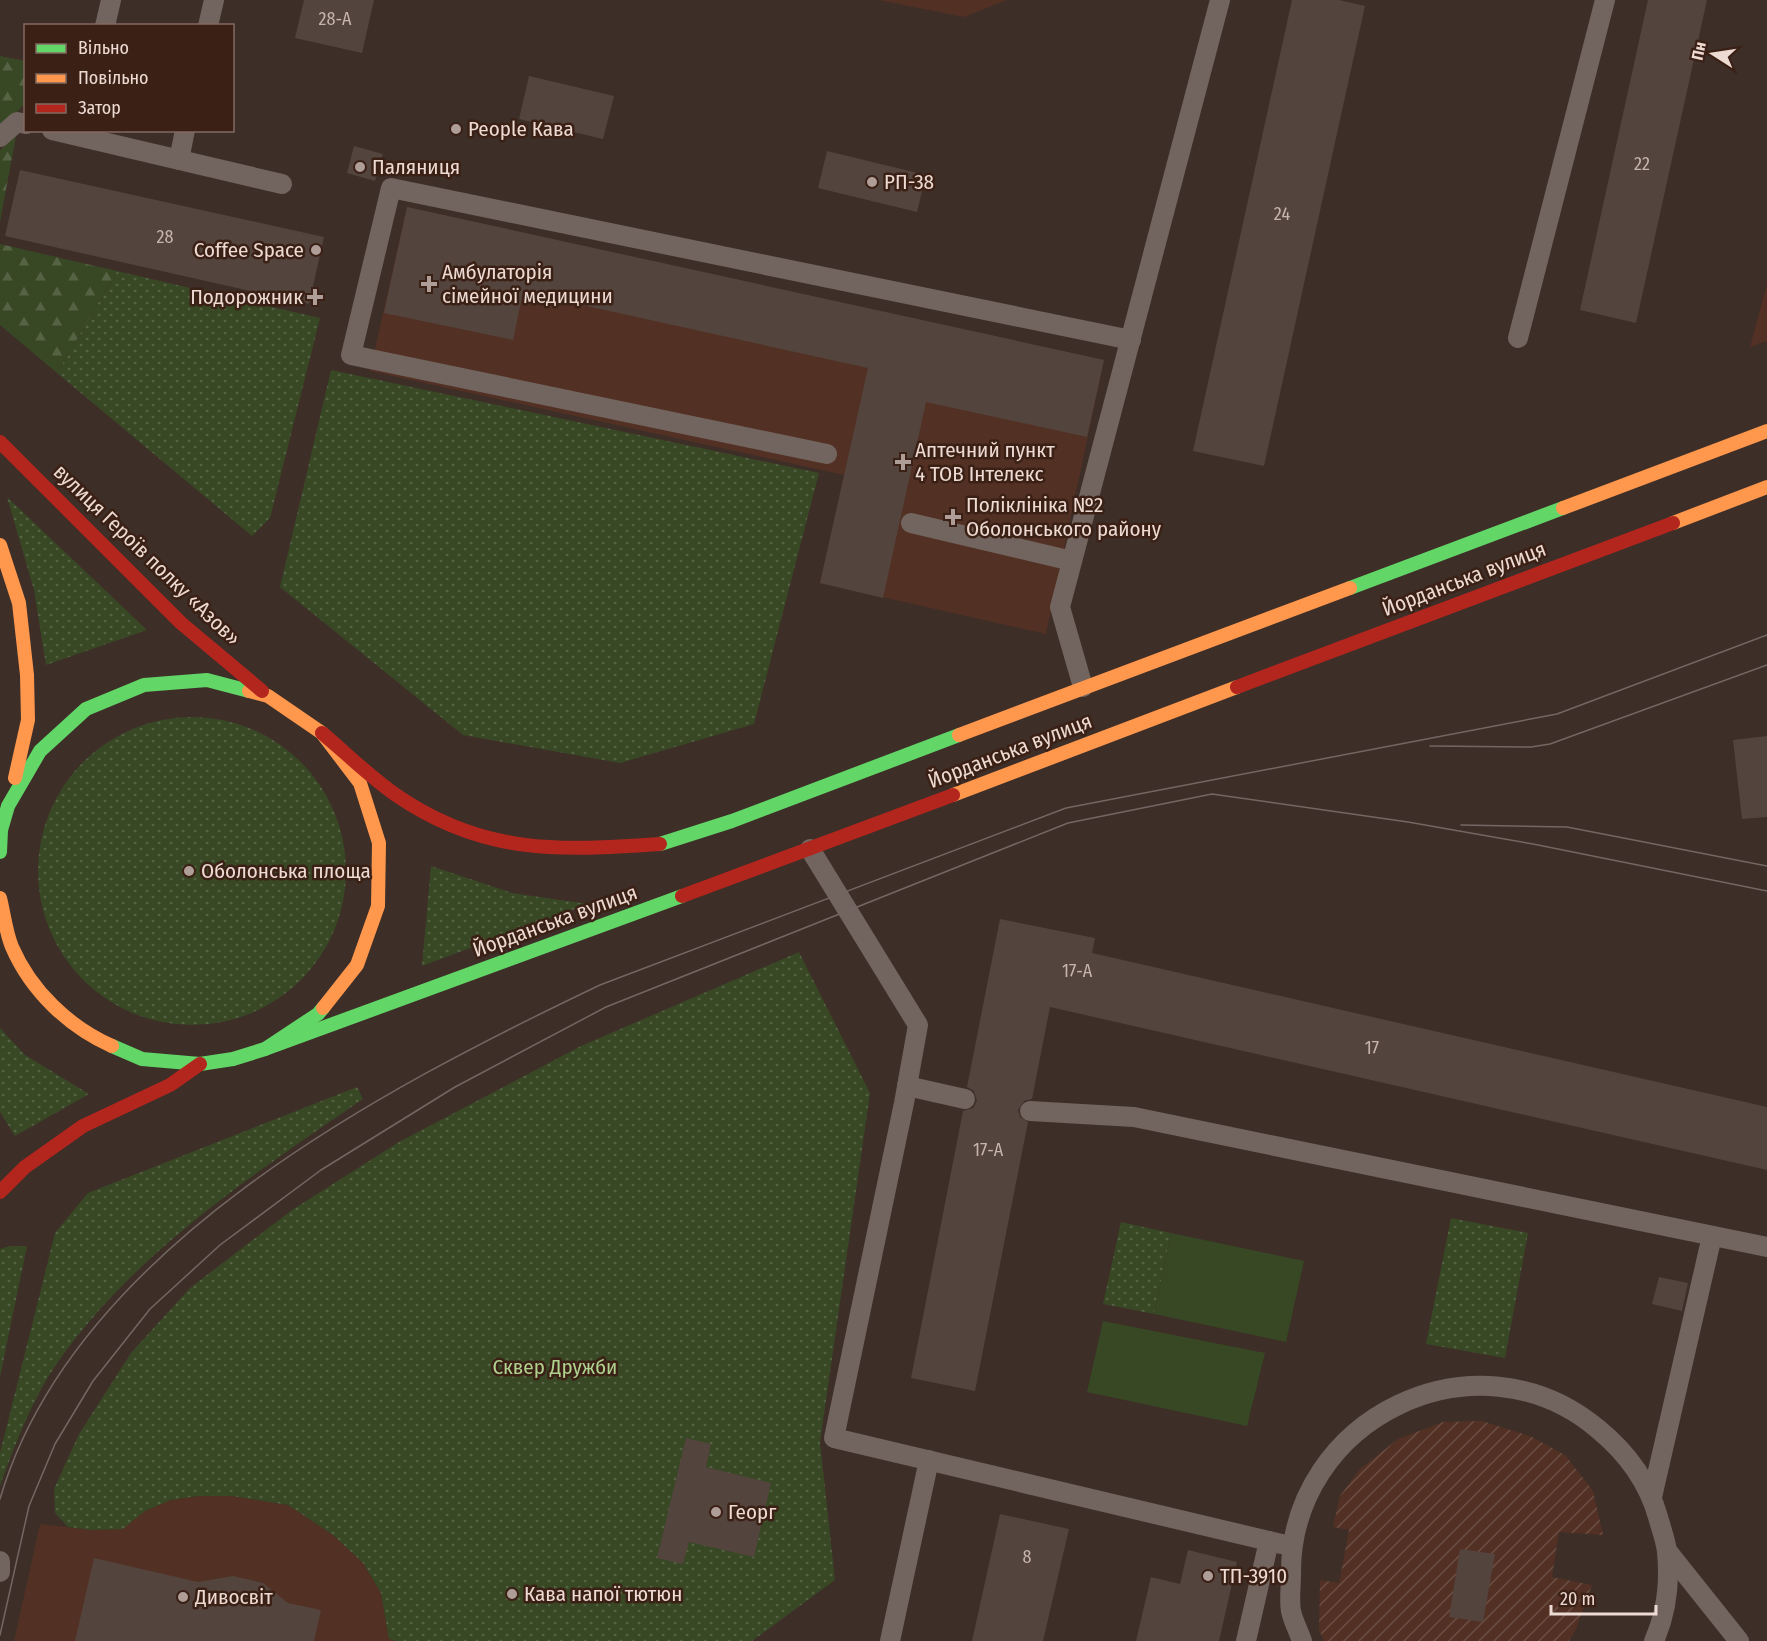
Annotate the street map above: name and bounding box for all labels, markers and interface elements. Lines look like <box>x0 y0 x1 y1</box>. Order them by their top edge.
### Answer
house number: 28-А <box>319 8 352 30</box>
legend <box>24 24 234 132</box>
north arrow <box>1683 24 1743 84</box>
text: Вільно <box>78 37 129 59</box>
text: Пн <box>1688 40 1710 62</box>
text: Повільно <box>78 67 149 89</box>
text: Затор <box>78 97 121 119</box>
place label: People Кава <box>468 116 574 142</box>
marker: People Кава <box>449 122 463 136</box>
house number: 22 <box>1634 153 1650 175</box>
place label: Паляниця <box>372 154 460 180</box>
marker: Паляниця <box>353 160 367 174</box>
place label: РП-38 <box>884 169 934 195</box>
marker: РП-38 <box>865 175 879 189</box>
house number: 24 <box>1274 203 1290 225</box>
house number: 28 <box>157 226 173 248</box>
place label: Coffee Space <box>194 237 304 263</box>
marker: Coffee Space <box>309 243 323 257</box>
place label: Амбулаторія сімейної медицини <box>442 259 613 309</box>
marker: Амбулаторія сімейної медицини <box>420 275 438 293</box>
place label: Подорожник <box>190 284 303 310</box>
marker: Подорожник <box>308 290 322 304</box>
place label: Аптечний пункт 4 ТОВ Інтелекс <box>915 437 1055 487</box>
marker: Аптечний пункт 4 ТОВ Інтелекс <box>896 455 910 469</box>
street label: вулиця Героїв полку «Азов» <box>48 459 246 651</box>
place label: Поліклініка №2 Оболонського району <box>966 492 1162 542</box>
marker: Поліклініка №2 Оболонського району <box>944 508 962 526</box>
street label: Йорданська вулиця <box>1378 536 1550 622</box>
street label: Йорданська вулиця <box>924 708 1096 794</box>
place label: Оболонська площа <box>201 858 371 884</box>
marker: Оболонська площа <box>182 864 196 878</box>
street label: Йорданська вулиця <box>469 879 641 963</box>
house number: 17-А <box>1062 960 1093 982</box>
house number: 17 <box>1365 1037 1379 1059</box>
house number: 17-А <box>973 1139 1004 1161</box>
park label: Сквер Дружби <box>493 1354 617 1380</box>
place label: Георг <box>728 1499 777 1525</box>
marker: Георг <box>709 1505 723 1519</box>
house number: 8 <box>1023 1546 1032 1568</box>
place label: ТП-3910 <box>1220 1563 1287 1589</box>
marker: ТП-3910 <box>1201 1569 1215 1583</box>
scale bar <box>1551 1578 1656 1616</box>
place label: Кава напої тютюн <box>524 1581 682 1607</box>
place label: Дивосвіт <box>194 1584 273 1610</box>
marker: Кава напої тютюн <box>505 1587 519 1601</box>
text: 20 m <box>1560 1588 1595 1610</box>
marker: Дивосвіт <box>176 1590 190 1604</box>

